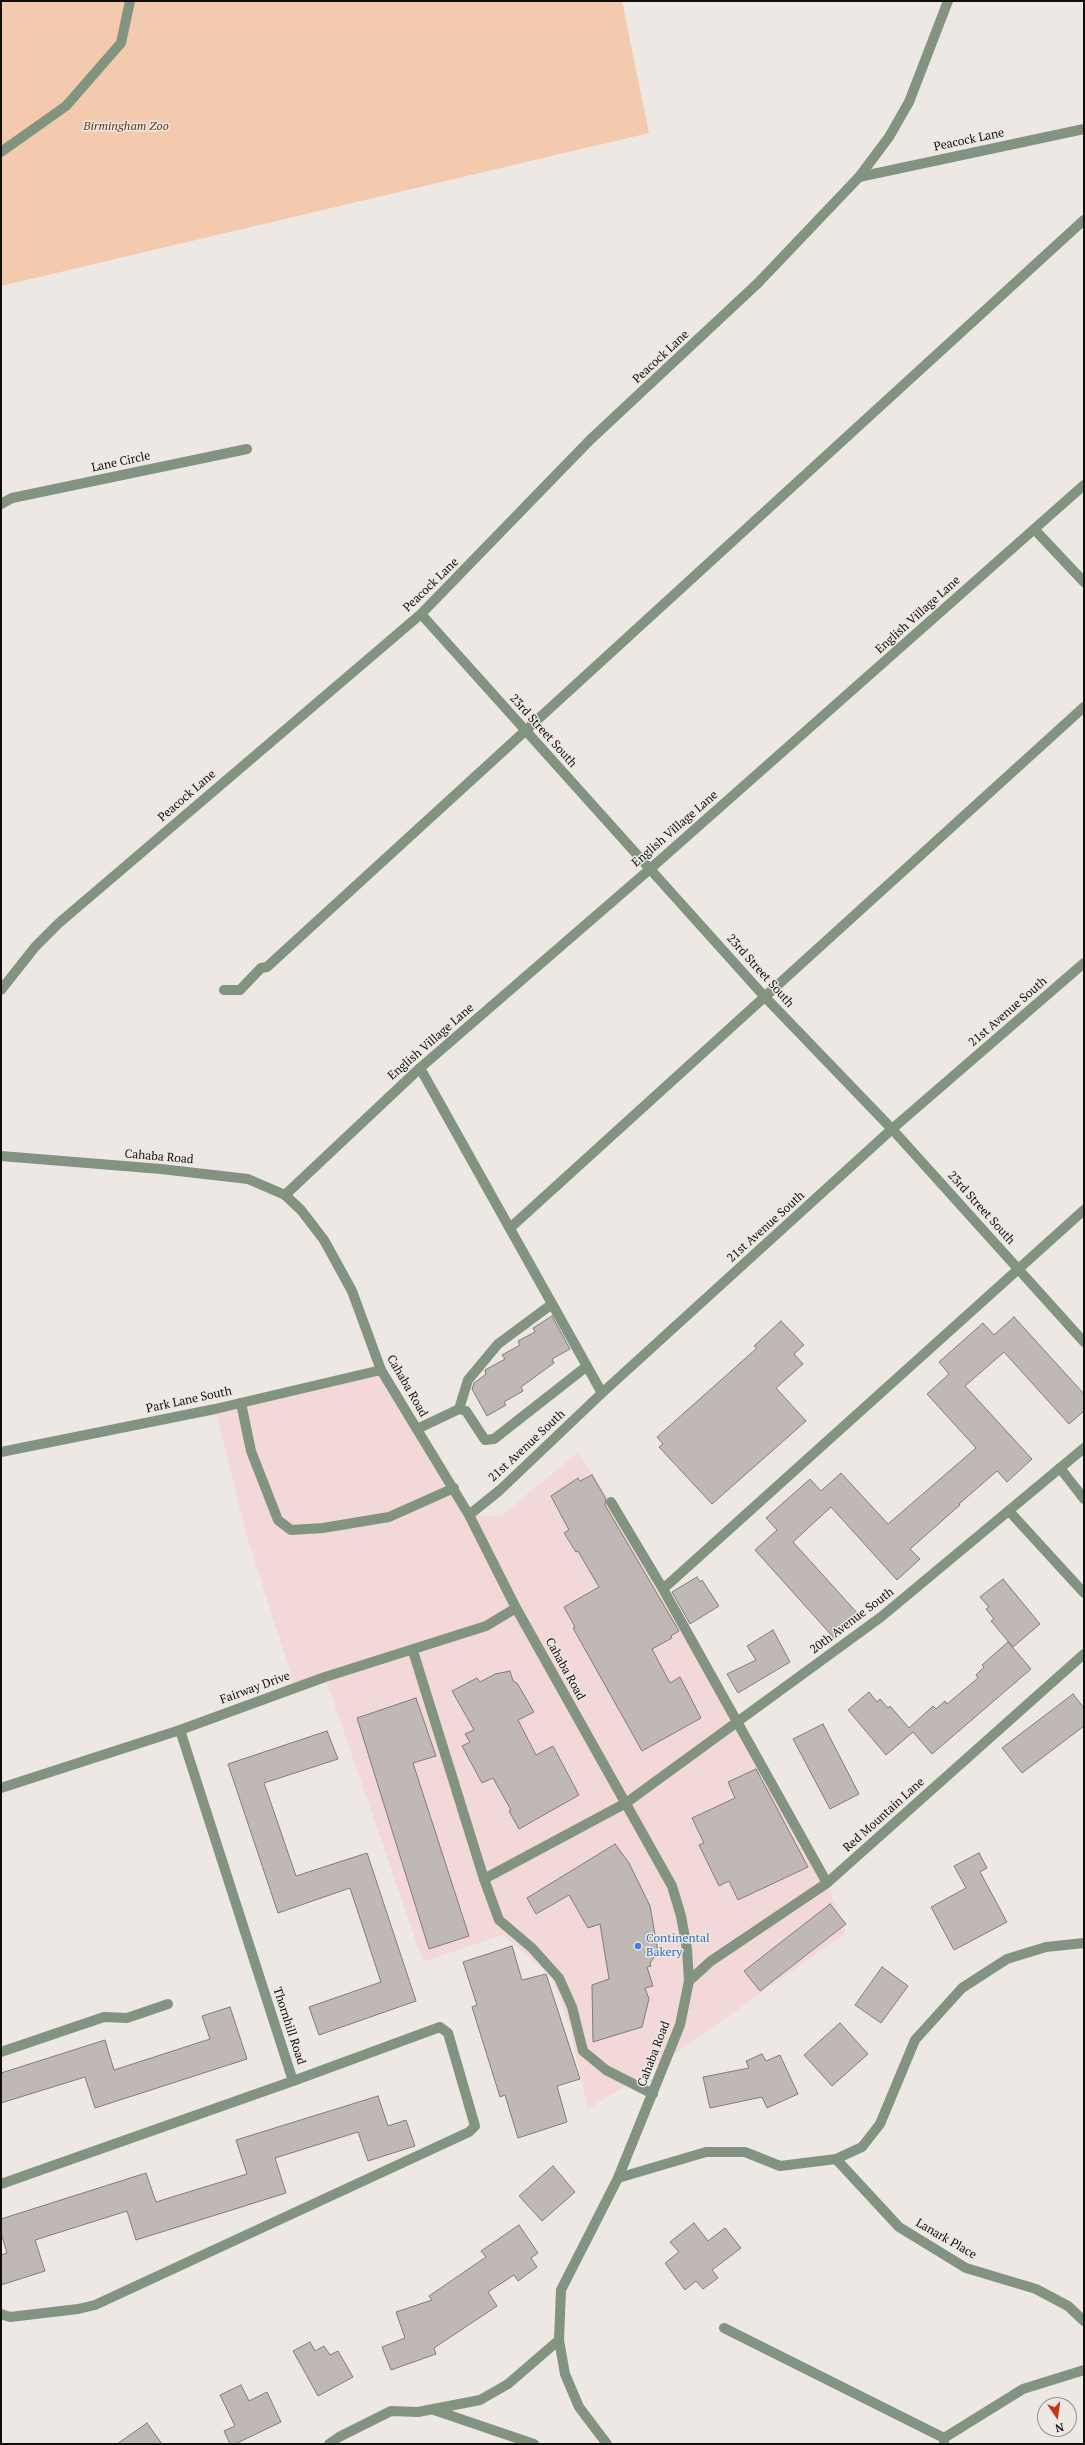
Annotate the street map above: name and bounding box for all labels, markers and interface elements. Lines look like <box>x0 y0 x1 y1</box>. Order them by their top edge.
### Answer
park label: Birmingham Zoo <box>83 120 169 134</box>
street label: Peacock Lane <box>933 126 1005 154</box>
street label: Peacock Lane <box>630 327 692 387</box>
street label: Lane Circle <box>90 449 152 475</box>
street label: Peacock Lane <box>400 555 462 615</box>
street label: English Village Lane <box>873 573 963 657</box>
street label: 23rd Street South <box>506 691 580 771</box>
street label: Peacock Lane <box>155 767 219 825</box>
street label: English Village Lane <box>629 788 721 870</box>
street label: 23rd Street South <box>723 931 797 1011</box>
street label: 21st Avenue South <box>966 974 1050 1050</box>
street label: English Village Lane <box>385 1001 477 1083</box>
street label: Cahaba Road <box>124 1147 194 1167</box>
street label: 23rd Street South <box>944 1168 1018 1248</box>
street label: 21st Avenue South <box>724 1189 808 1265</box>
street label: Cahaba Road <box>383 1352 431 1420</box>
street label: Park Lane South <box>145 1384 233 1416</box>
street label: 21st Avenue South <box>486 1407 568 1485</box>
street label: 20th Avenue South <box>807 1585 897 1657</box>
street label: Cahaba Road <box>542 1635 588 1703</box>
street label: Fairway Drive <box>218 1669 292 1707</box>
street label: Red Mountain Lane <box>841 1775 927 1855</box>
place label: Continental Bakery <box>646 1932 710 1960</box>
marker: Continental Bakery <box>633 1941 643 1951</box>
street label: Thornhill Road <box>270 1986 308 2066</box>
street label: Cahaba Road <box>635 2019 673 2089</box>
street label: Lanark Place <box>913 2216 979 2262</box>
north arrow <box>1037 2397 1077 2437</box>
text: N <box>1054 2420 1065 2435</box>

